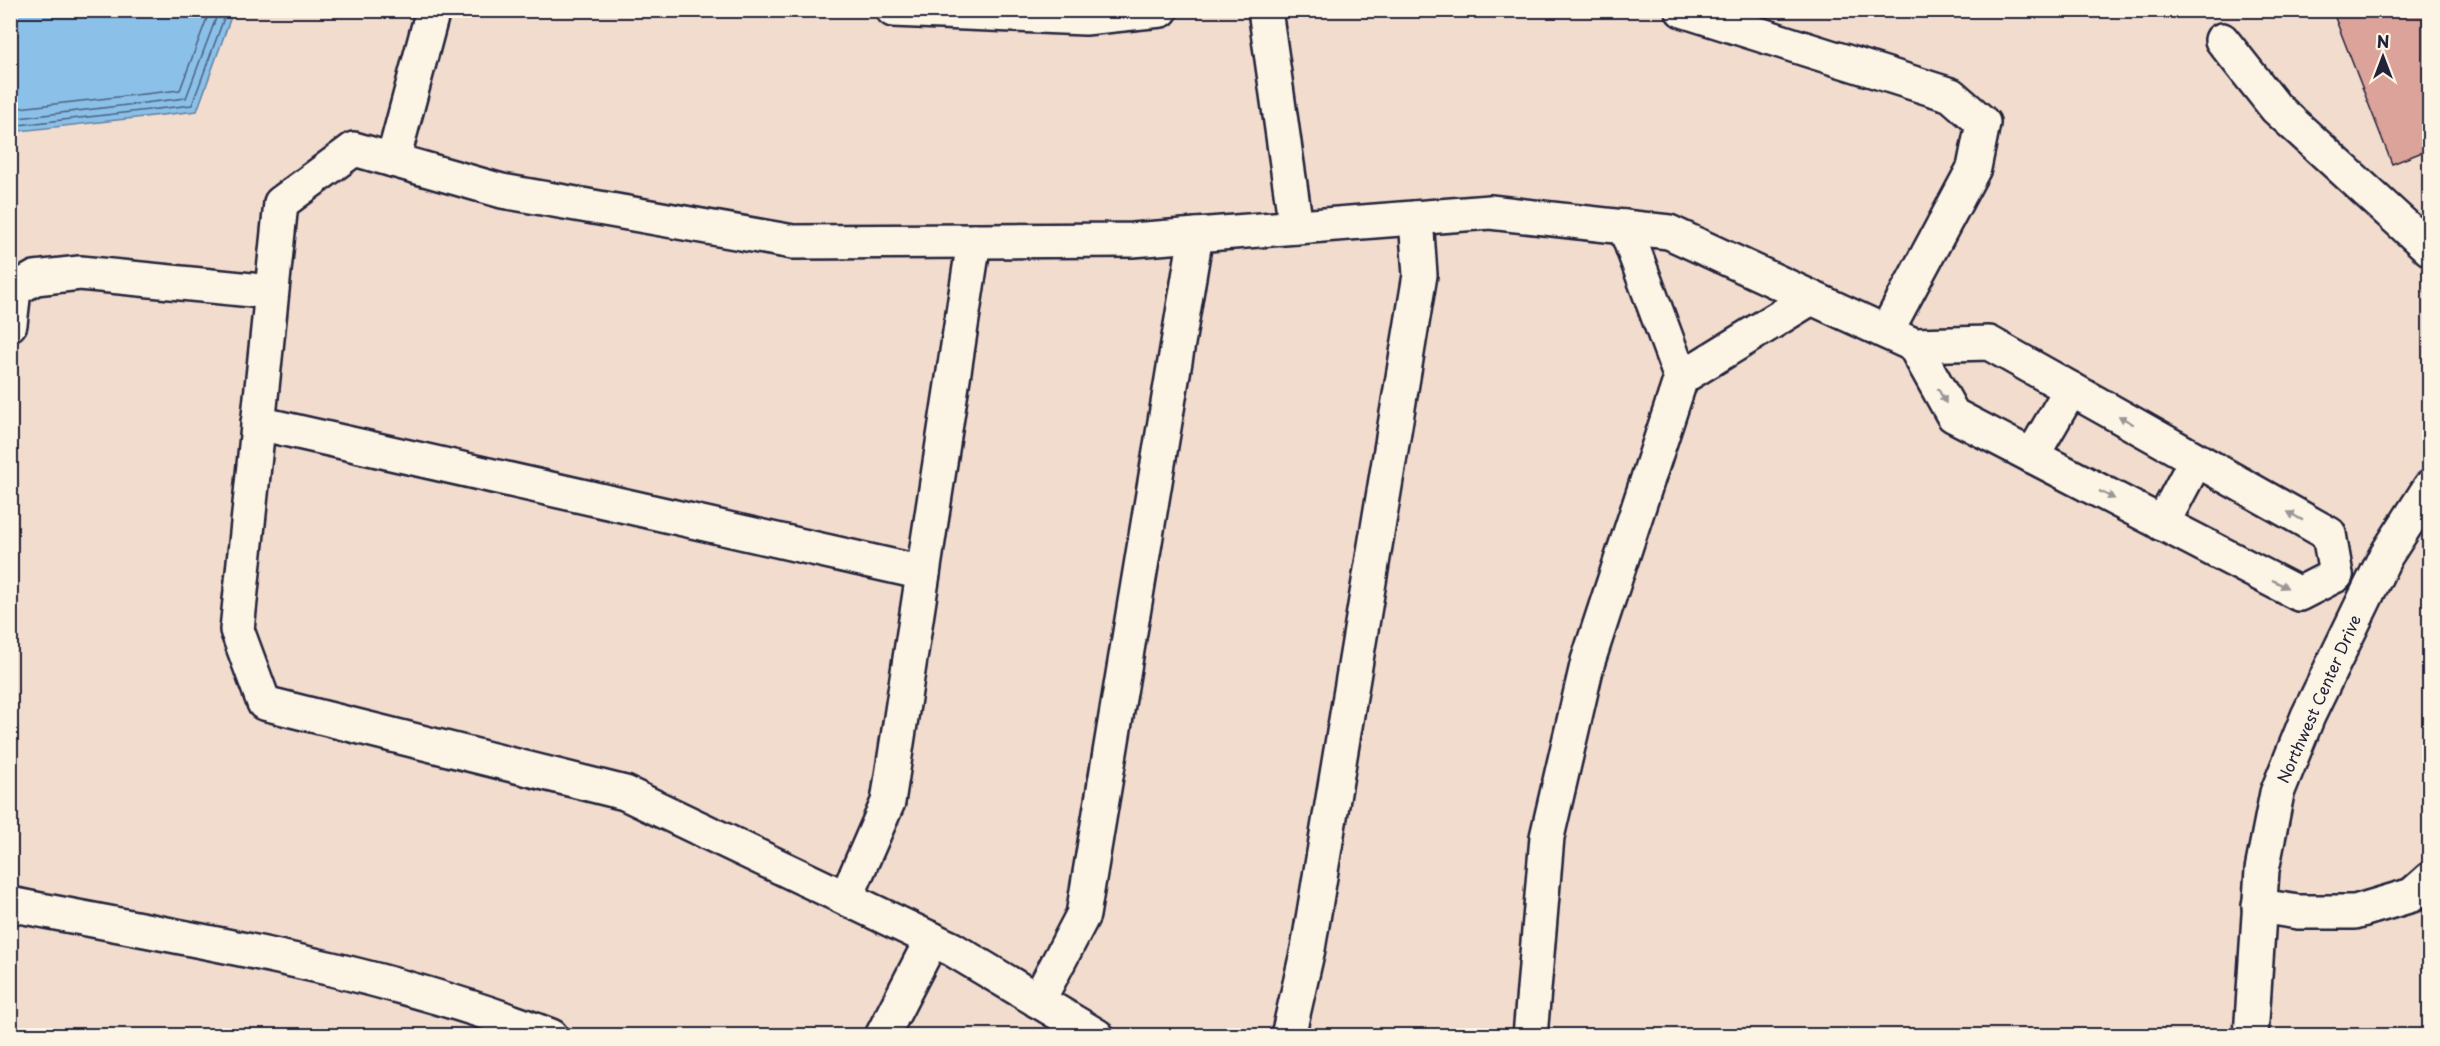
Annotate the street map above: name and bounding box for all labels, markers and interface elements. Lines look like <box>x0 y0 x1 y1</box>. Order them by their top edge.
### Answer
north arrow <box>2353 27 2413 87</box>
text: N <box>2377 29 2389 53</box>
one-way arrow <box>1937 388 1947 405</box>
one-way arrow <box>2117 415 2134 425</box>
one-way arrow <box>2098 490 2115 500</box>
one-way arrow <box>2287 511 2304 521</box>
one-way arrow <box>2271 580 2288 589</box>
street label: Northwest Center Drive <box>2270 611 2366 787</box>

